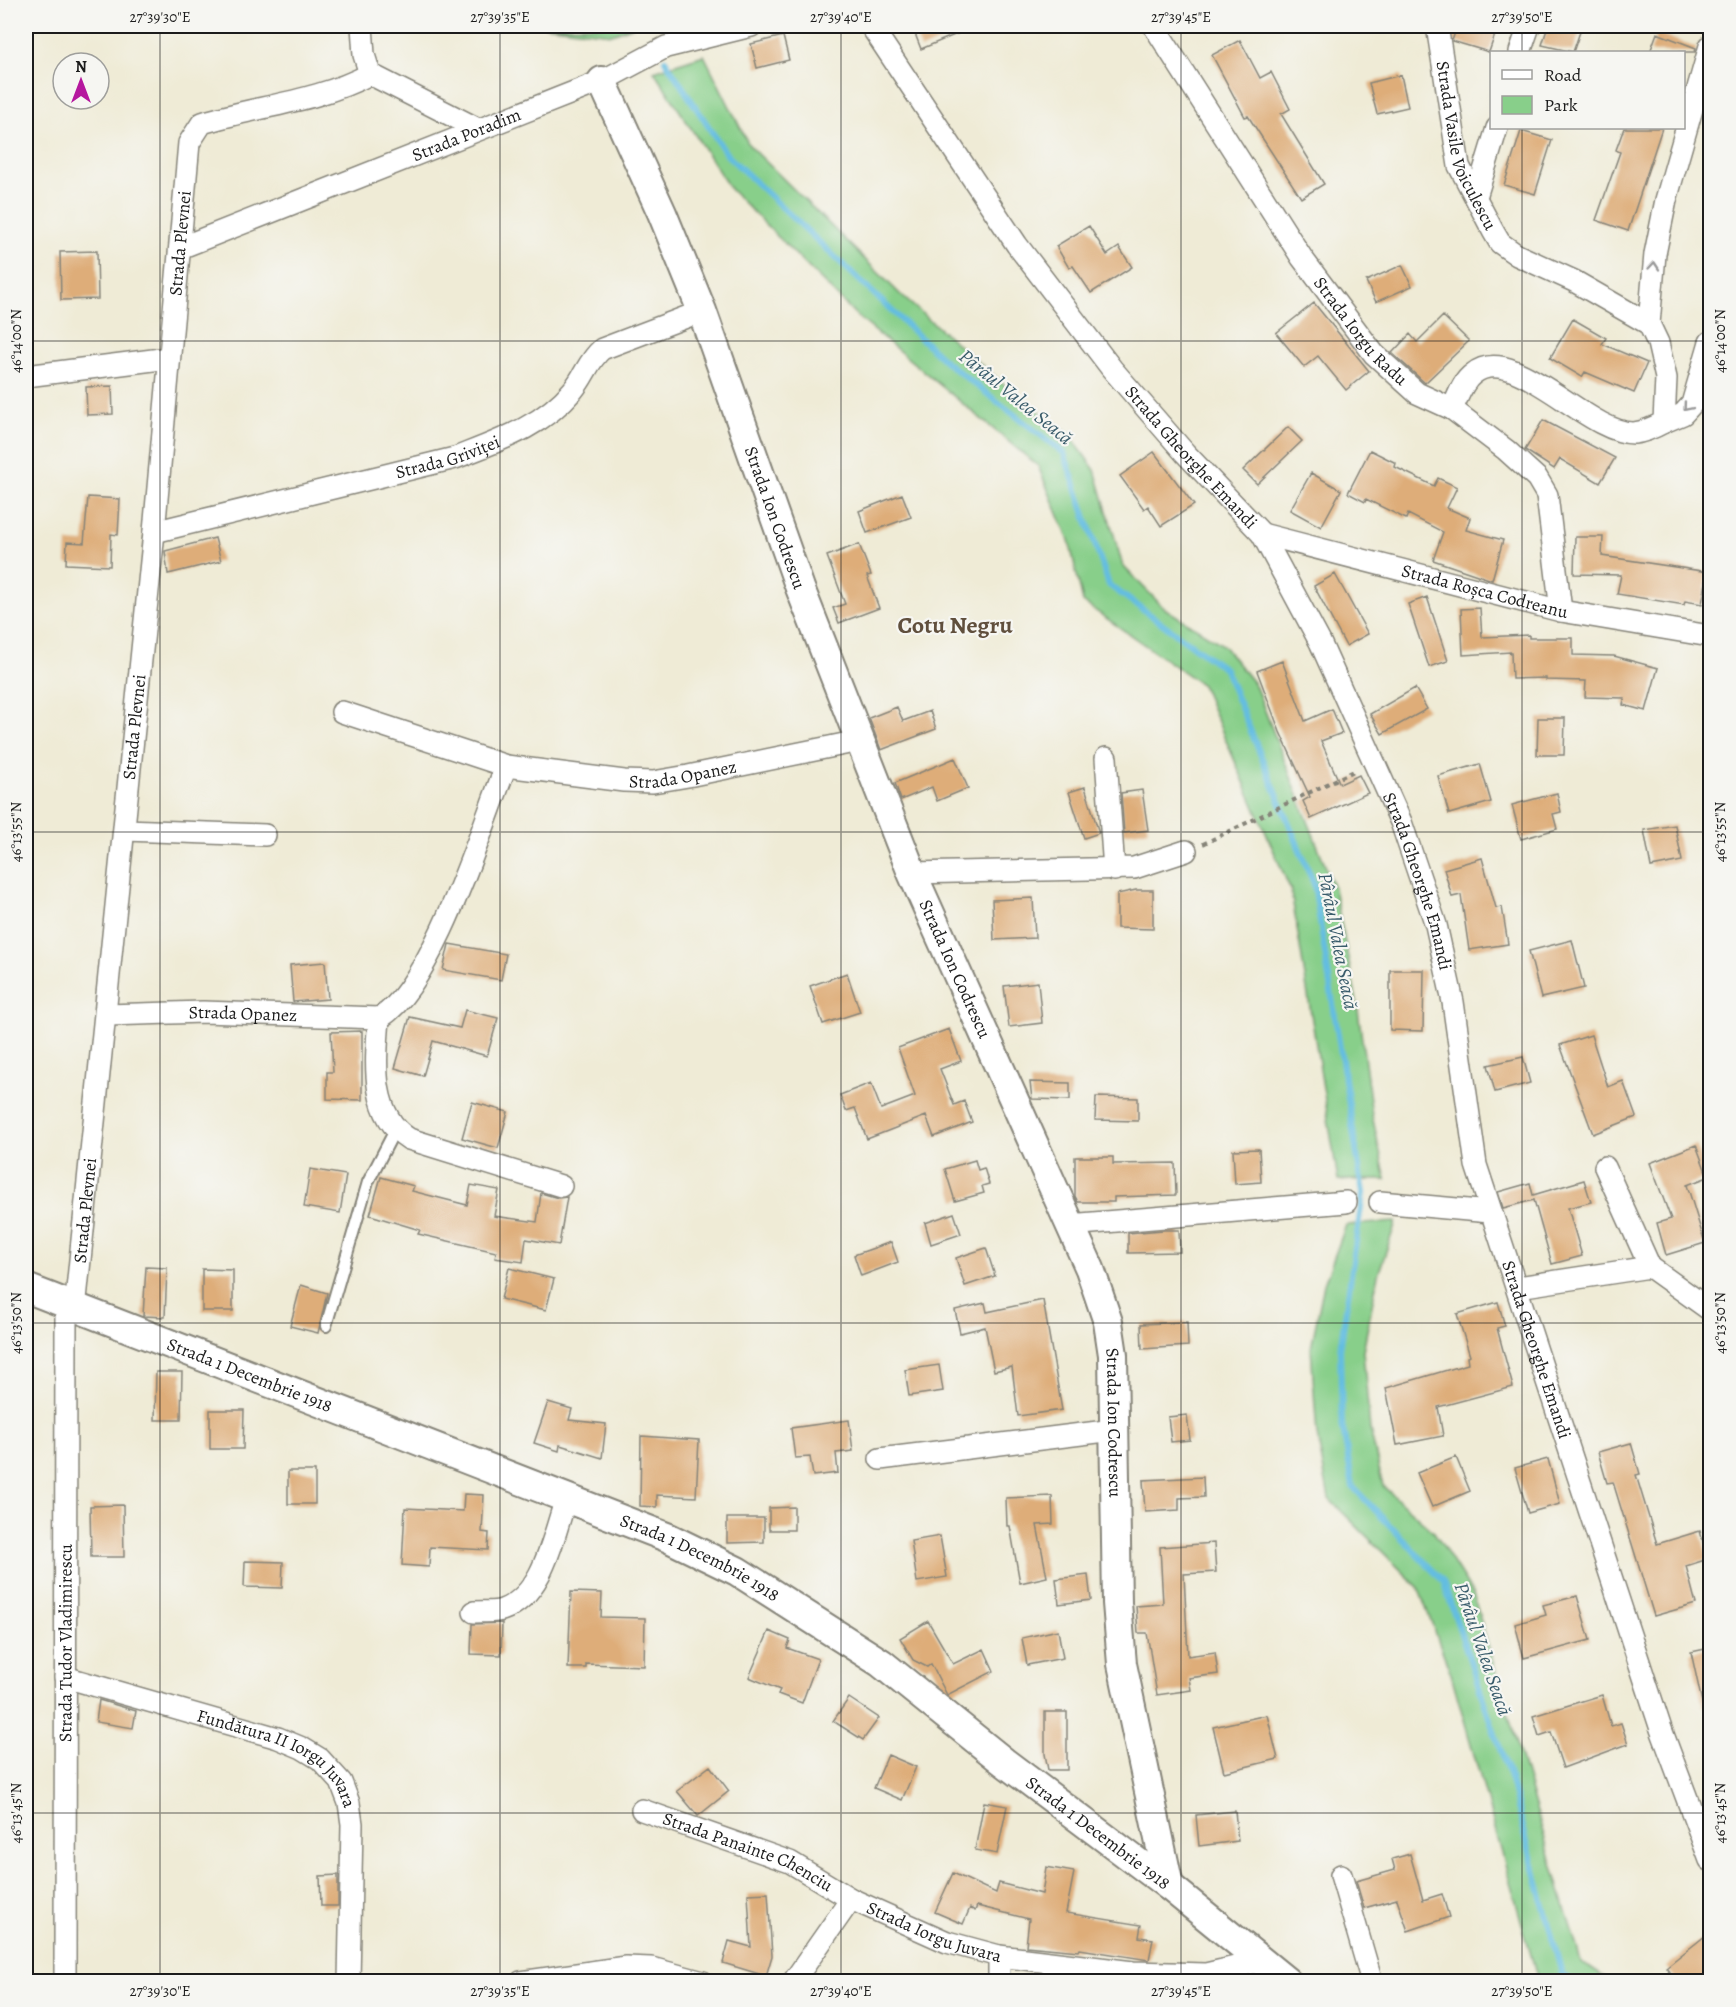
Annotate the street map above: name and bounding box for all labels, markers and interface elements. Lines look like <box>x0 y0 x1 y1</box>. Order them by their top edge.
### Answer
text: 27°39'30"E <box>129 7 191 27</box>
text: 27°39'35"E <box>470 7 530 27</box>
text: 27°39'40"E <box>810 7 872 27</box>
text: 27°39'45"E <box>1151 7 1211 27</box>
text: 27°39'50"E <box>1491 7 1553 27</box>
north arrow <box>51 51 111 111</box>
legend <box>1490 51 1685 129</box>
text: N <box>75 56 87 78</box>
street label: Strada Vasile Voiculescu <box>1431 59 1503 234</box>
text: Road <box>1544 63 1582 87</box>
text: Park <box>1544 93 1578 117</box>
street label: Strada Poradim <box>408 102 524 167</box>
street label: Strada Plevnei <box>163 189 197 297</box>
one-way arrow <box>1647 261 1660 270</box>
street label: Strada Iorgu Radu <box>1308 272 1413 391</box>
text: 46°14'00"N <box>6 309 26 373</box>
text: 46°14'00"N <box>1710 309 1730 373</box>
water label: Pârâul Valea Seacă <box>953 343 1079 451</box>
street label: Strada Gheorghe Emandi <box>1120 380 1263 534</box>
one-way arrow <box>1683 400 1694 411</box>
street label: Strada Griviței <box>393 430 503 484</box>
street label: Strada Ion Codrescu <box>739 443 811 592</box>
street label: Strada Roșca Codreanu <box>1399 558 1570 624</box>
district label: Cotu Negru <box>897 609 1013 641</box>
street label: Strada Plevnei <box>117 673 151 781</box>
street label: Strada Opanez <box>629 754 739 794</box>
street label: Strada Gheorghe Emandi <box>1377 788 1458 972</box>
text: 46°13'55"N <box>6 802 26 862</box>
text: 46°13'55"N <box>1710 802 1730 862</box>
water label: Pârâul Valea Seacă <box>1311 870 1365 1012</box>
street label: Strada Ion Codrescu <box>913 896 997 1042</box>
street label: Strada Opanez <box>188 1000 298 1027</box>
street label: Strada Plevnei <box>68 1157 102 1264</box>
street label: Strada Gheorghe Emandi <box>1496 1257 1577 1442</box>
text: 46°13'50"N <box>6 1292 26 1354</box>
text: 46°13'50"N <box>1710 1292 1730 1354</box>
street label: Strada 1 Decembrie 1918 <box>164 1332 336 1418</box>
street label: Strada Ion Codrescu <box>1100 1346 1127 1498</box>
street label: Strada 1 Decembrie 1918 <box>617 1508 784 1607</box>
street label: Strada Tudor Vladimirescu <box>53 1544 78 1742</box>
water label: Pârâul Valea Seacă <box>1448 1579 1518 1719</box>
street label: Fundătura II Iorgu Juvara <box>194 1703 362 1812</box>
street label: Strada 1 Decembrie 1918 <box>1021 1771 1175 1895</box>
text: 46°13'45"N <box>6 1782 26 1843</box>
text: 46°13'45"N <box>1710 1782 1730 1843</box>
street label: Strada Panainte Chenciu <box>660 1806 838 1897</box>
street label: Strada Iorgu Juvara <box>863 1896 1005 1968</box>
text: 27°39'30"E <box>129 1981 191 2001</box>
text: 27°39'35"E <box>470 1981 530 2001</box>
text: 27°39'40"E <box>810 1981 872 2001</box>
text: 27°39'45"E <box>1151 1981 1211 2001</box>
text: 27°39'50"E <box>1491 1981 1553 2001</box>

